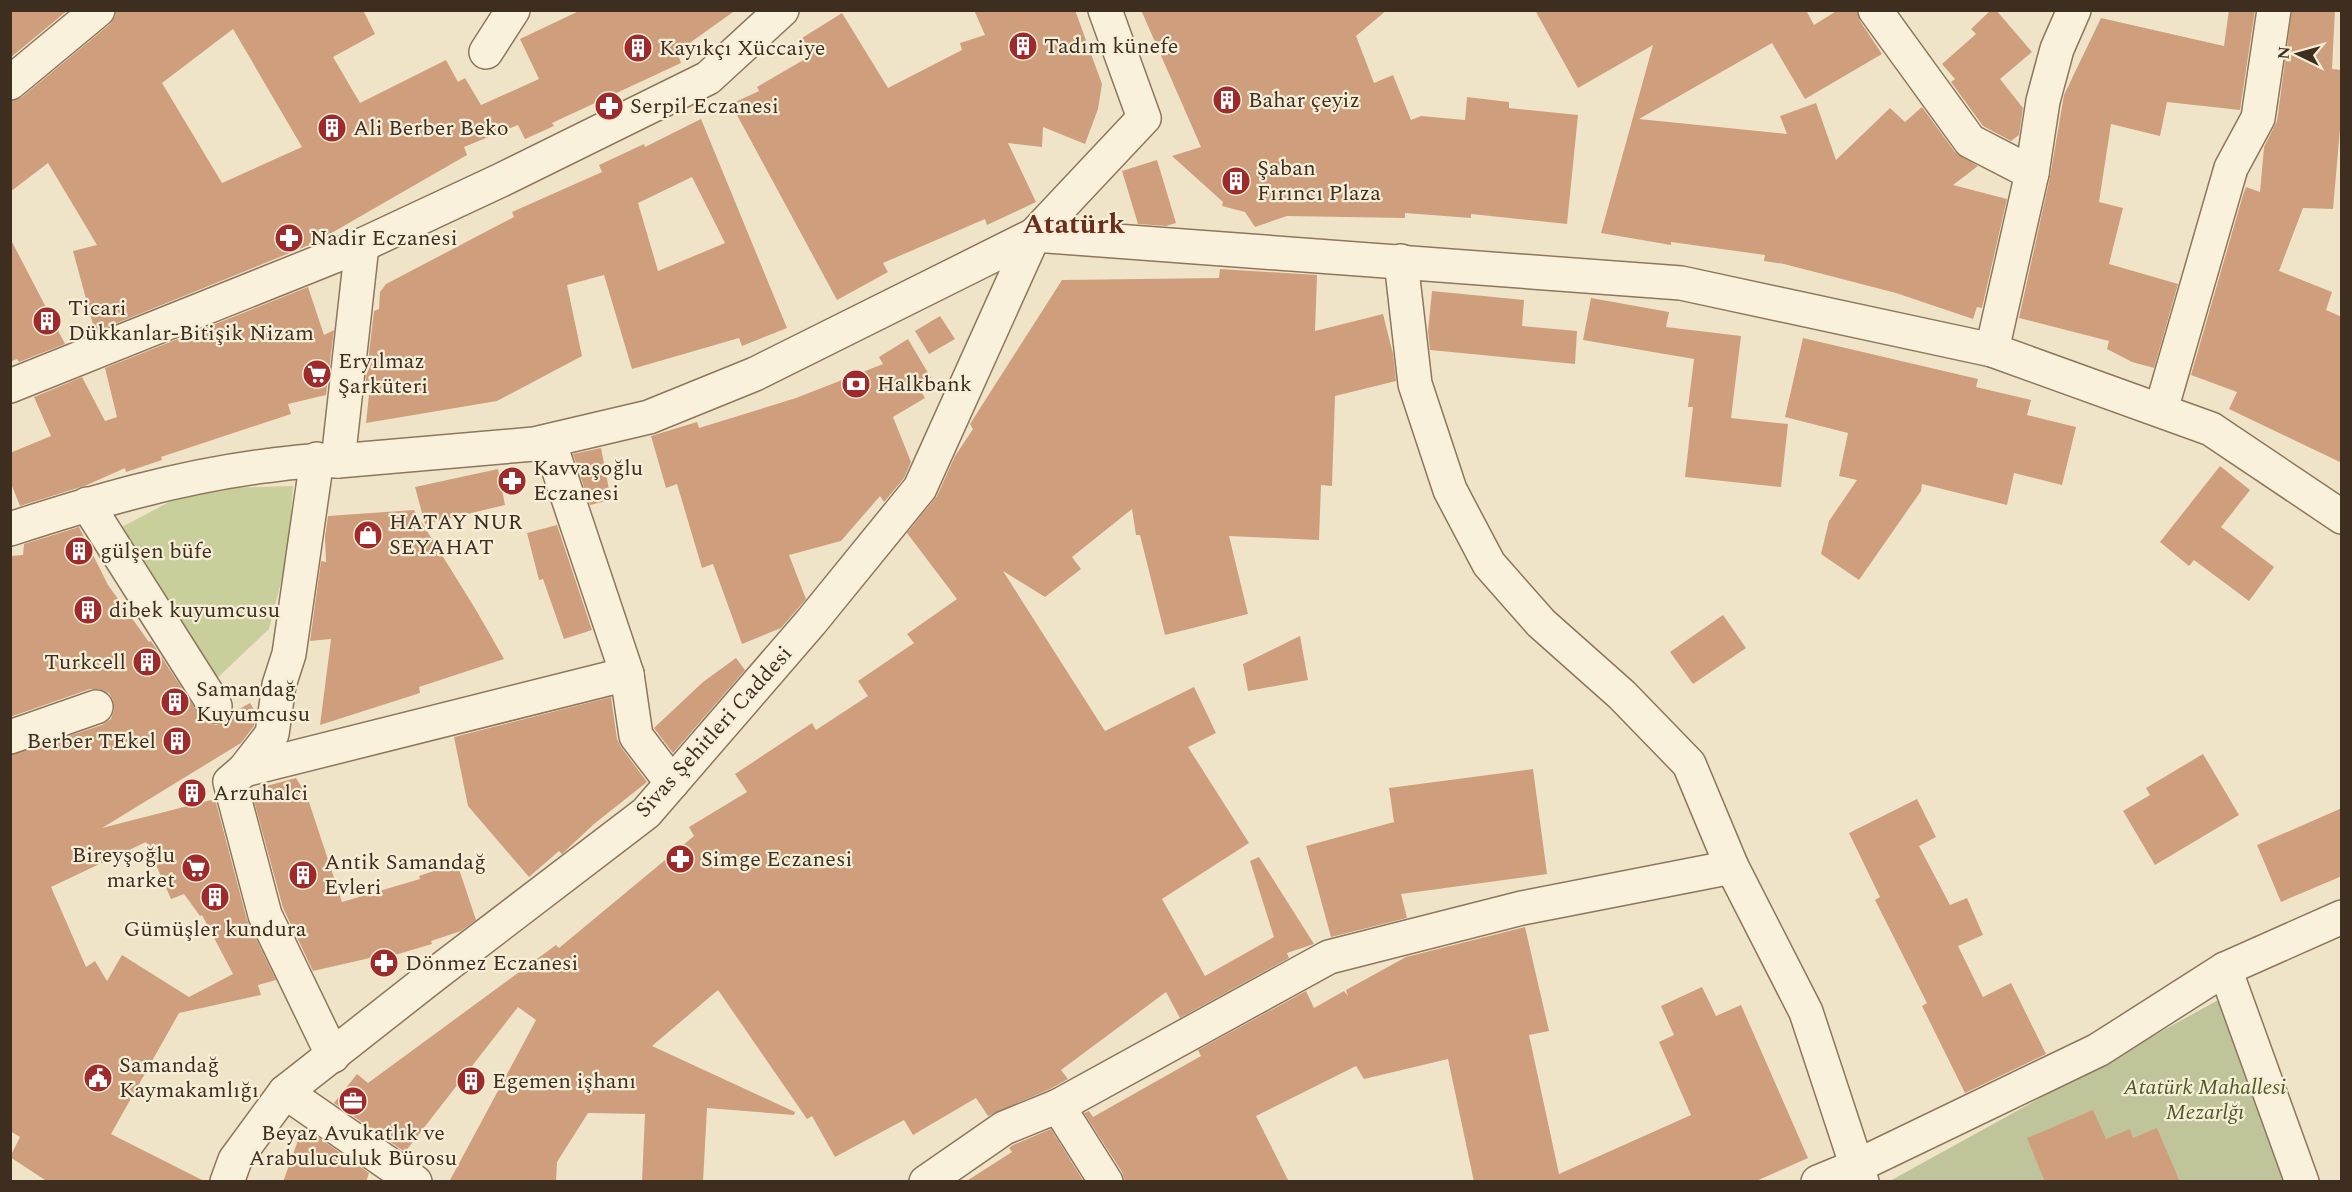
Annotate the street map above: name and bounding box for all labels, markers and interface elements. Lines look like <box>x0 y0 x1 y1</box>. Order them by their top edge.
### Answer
north arrow <box>2268 24 2328 84</box>
building icon: Tadım künefe <box>1007 30 1039 62</box>
place label: Tadım künefe <box>1044 30 1178 63</box>
building icon: Kayıkçı Xüccaiye <box>622 32 654 64</box>
place label: Kayıkçı Xüccaiye <box>659 32 825 65</box>
text: N <box>2272 45 2297 60</box>
building icon: Bahar çeyiz <box>1211 84 1243 116</box>
place label: Bahar çeyiz <box>1248 84 1360 117</box>
pharmacy icon: Serpil Eczanesi <box>593 90 625 122</box>
place label: Serpil Eczanesi <box>630 90 779 123</box>
building icon: Ali Berber Beko <box>316 112 348 144</box>
place label: Ali Berber Beko <box>353 112 509 145</box>
place label: Şaban Fırıncı Plaza <box>1257 152 1381 210</box>
building icon: Şaban Fırıncı Plaza <box>1220 165 1252 197</box>
district label: Atatürk <box>1023 203 1125 246</box>
pharmacy icon: Nadir Eczanesi <box>273 222 305 254</box>
place label: Nadir Eczanesi <box>310 222 458 255</box>
place label: Ticari Dükkanlar-Bitişik Nizam <box>68 292 314 350</box>
building icon: Ticari Dükkanlar-Bitişik Nizam <box>31 305 63 337</box>
place label: Eryılmaz Şarküteri <box>338 345 428 403</box>
supermarket icon: Eryılmaz Şarküteri <box>301 358 333 390</box>
bank icon: Halkbank <box>840 368 872 400</box>
place label: Halkbank <box>877 368 972 401</box>
place label: Kavvaşoğlu Eczanesi <box>533 452 643 510</box>
pharmacy icon: Kavvaşoğlu Eczanesi <box>496 465 528 497</box>
place label: HATAY NUR SEYAHAT <box>389 506 523 564</box>
shop icon: HATAY NUR SEYAHAT <box>352 519 384 551</box>
building icon: gülşen büfe <box>63 535 95 567</box>
place label: gülşen büfe <box>100 535 212 568</box>
building icon: dibek kuyumcusu <box>72 594 104 626</box>
place label: dibek kuyumcusu <box>109 594 280 627</box>
street label: Sivas Şehitleri Caddesi <box>628 639 800 825</box>
place label: Turkcell <box>44 646 126 679</box>
building icon: Turkcell <box>131 646 163 678</box>
place label: Samandağ Kuyumcusu <box>196 673 310 731</box>
building icon: Samandağ Kuyumcusu <box>159 686 191 718</box>
place label: Berber TEkel <box>26 725 156 758</box>
building icon: Berber TEkel <box>161 725 193 757</box>
building icon: Arzuhalci <box>176 777 208 809</box>
place label: Arzuhalci <box>213 777 308 810</box>
place label: Bireyşoğlu market <box>72 839 175 897</box>
pharmacy icon: Simge Eczanesi <box>664 843 696 875</box>
place label: Simge Eczanesi <box>701 843 852 876</box>
place label: Antik Samandağ Evleri <box>324 846 486 904</box>
supermarket icon: Bireyşoğlu market <box>180 852 212 884</box>
building icon: Antik Samandağ Evleri <box>287 859 319 891</box>
building icon: Gümüşler kundura <box>199 881 231 913</box>
place label: Gümüşler kundura <box>124 913 307 946</box>
pharmacy icon: Dönmez Eczanesi <box>368 947 400 979</box>
place label: Dönmez Eczanesi <box>405 947 579 980</box>
place label: Samandağ Kaymakamlığı <box>119 1049 259 1107</box>
public building icon: Samandağ Kaymakamlığı <box>82 1062 114 1094</box>
building icon: Egemen işhanı <box>455 1065 487 1097</box>
place label: Egemen işhanı <box>492 1065 636 1098</box>
park label: Atatürk Mahallesi Mezarlğı <box>2123 1071 2286 1129</box>
office icon: Beyaz Avukatlık ve Arabuluculuk Bürosu <box>337 1085 369 1117</box>
place label: Beyaz Avukatlık ve Arabuluculuk Bürosu <box>249 1117 457 1175</box>

